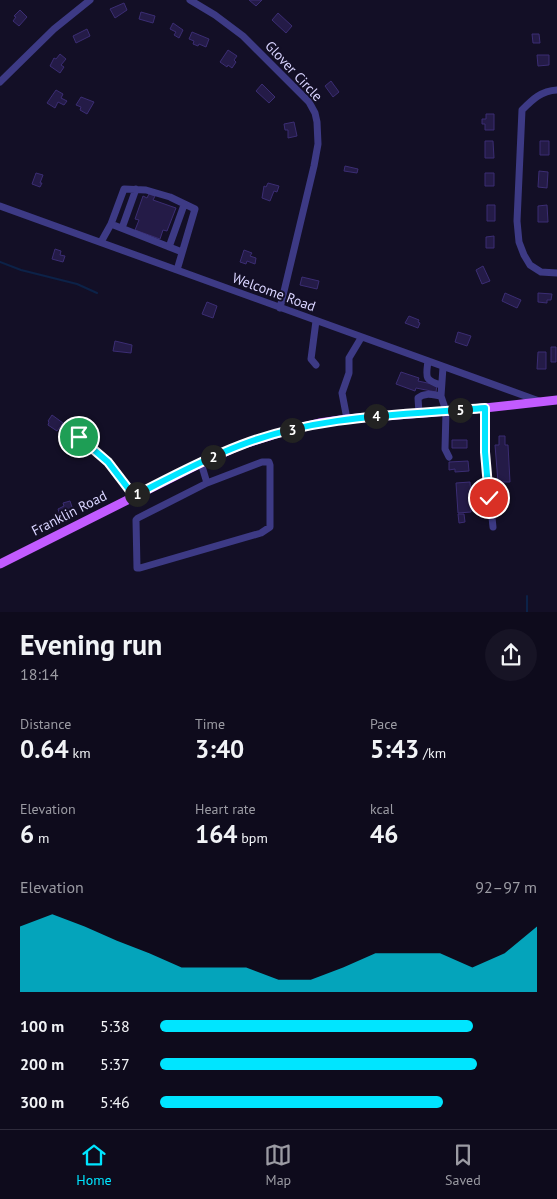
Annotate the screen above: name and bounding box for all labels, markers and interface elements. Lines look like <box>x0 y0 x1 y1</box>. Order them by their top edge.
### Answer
street label: Glover Circle <box>261 37 327 105</box>
street label: Welcome Road <box>230 269 318 315</box>
pin: 5 <box>448 398 472 422</box>
text: 5 <box>457 401 464 419</box>
pin: 4 <box>364 404 388 428</box>
text: 4 <box>373 407 380 425</box>
pin <box>58 416 100 458</box>
pin: 3 <box>280 418 304 442</box>
text: 3 <box>289 421 296 439</box>
icon: arrive <box>65 423 93 451</box>
pin: 2 <box>200 444 226 470</box>
text: 2 <box>210 448 217 466</box>
pin <box>468 477 510 519</box>
pin: 1 <box>124 482 150 506</box>
icon: check <box>475 484 503 512</box>
text: 1 <box>134 485 141 503</box>
street label: Franklin Road <box>28 486 110 540</box>
text: Evening run <box>20 626 162 663</box>
button: share <box>485 629 537 681</box>
text: 18:14 <box>20 664 58 684</box>
text: Distance <box>20 715 71 733</box>
text: Time <box>195 715 225 733</box>
text: Pace <box>370 715 397 733</box>
text: 0.64 <box>20 733 69 765</box>
text: 3:40 <box>195 733 244 765</box>
text: 5:43 <box>370 733 419 765</box>
text: km <box>69 744 91 762</box>
text: /km <box>419 744 446 762</box>
text: Elevation <box>20 800 76 818</box>
text: Heart rate <box>195 800 256 818</box>
text: kcal <box>370 800 394 818</box>
text: 6 <box>20 818 34 850</box>
text: 164 <box>195 818 238 850</box>
text: 46 <box>370 818 398 850</box>
text: m <box>34 829 49 847</box>
text: bpm <box>238 829 268 847</box>
text: Elevation <box>20 877 84 897</box>
text: 92–97 m <box>475 877 537 897</box>
text: 100 m <box>20 1016 64 1036</box>
text: 5:38 <box>100 1016 130 1036</box>
text: 200 m <box>20 1054 64 1074</box>
text: 5:37 <box>100 1054 130 1074</box>
text: 300 m <box>20 1092 64 1112</box>
text: 5:46 <box>100 1092 130 1112</box>
tab: Home <box>76 1141 112 1189</box>
tab: Map <box>264 1141 292 1189</box>
tab: Saved <box>445 1141 481 1189</box>

